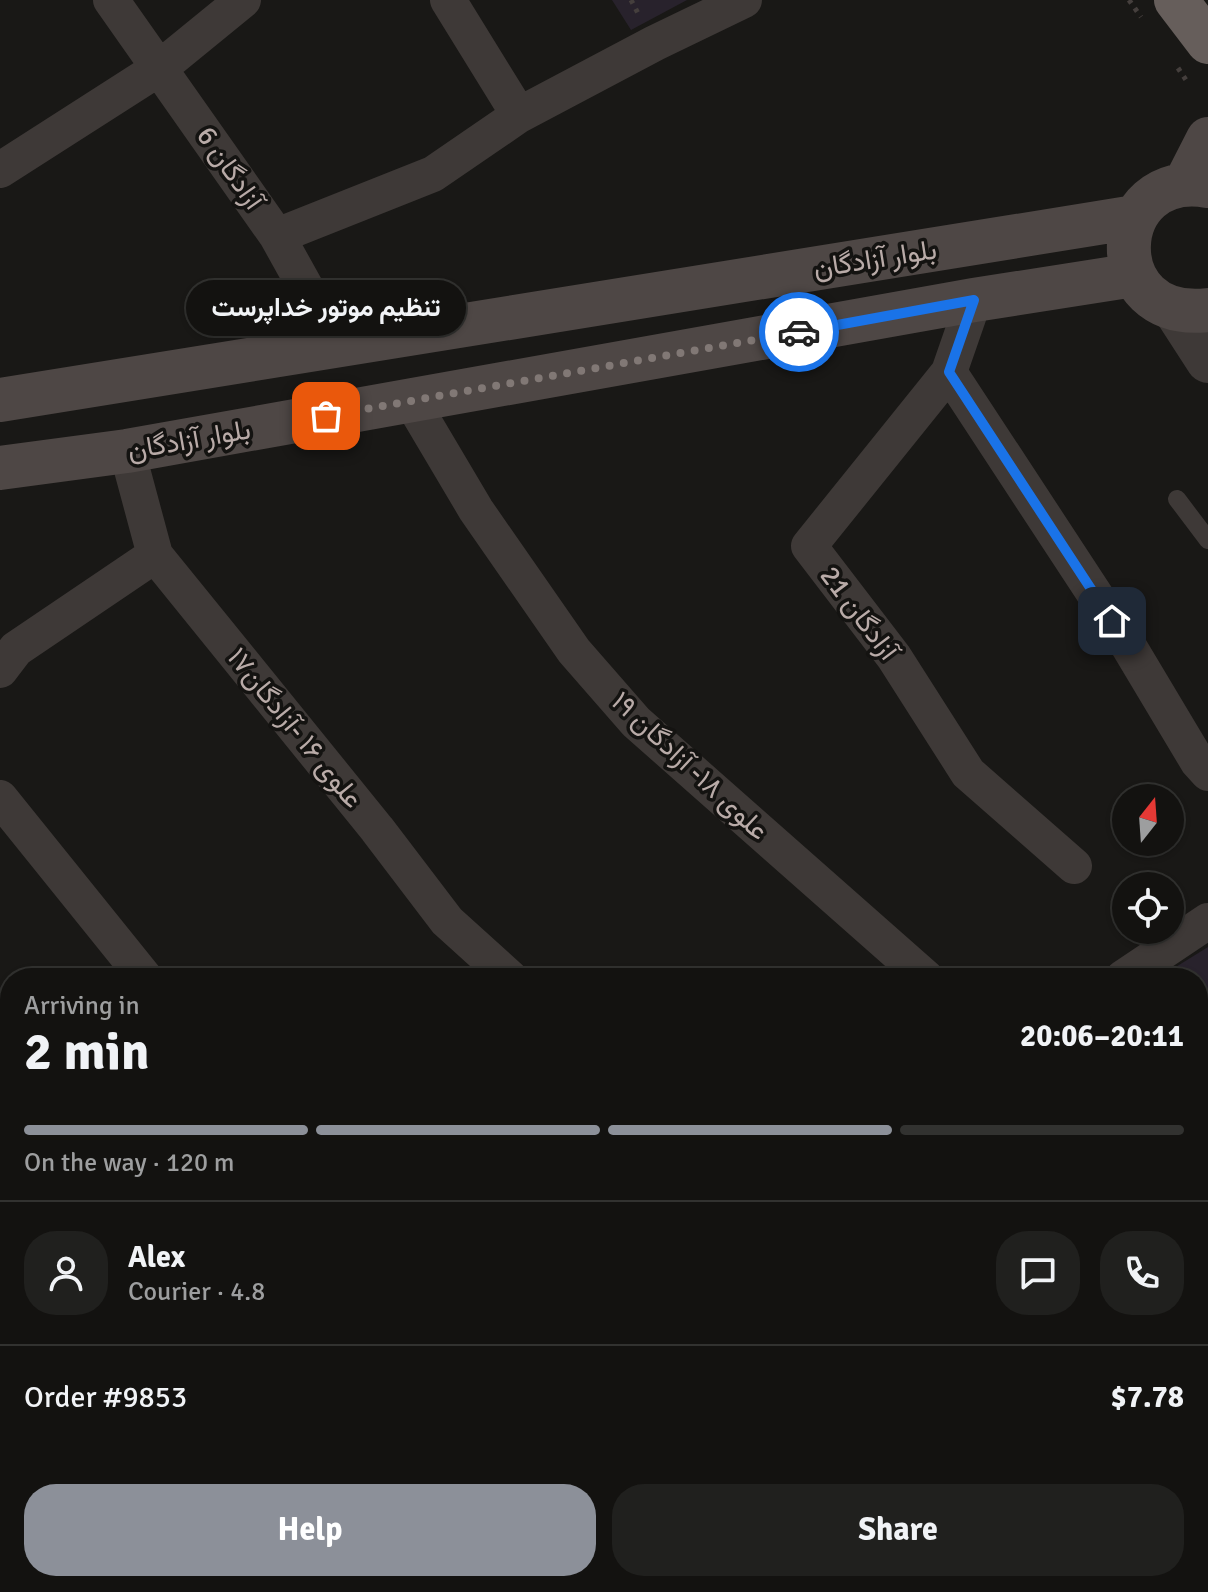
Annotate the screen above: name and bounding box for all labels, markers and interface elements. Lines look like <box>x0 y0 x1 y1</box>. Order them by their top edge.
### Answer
street label: آزادگان 6 <box>189 120 272 218</box>
street label: بلوار آزادگان <box>811 232 939 286</box>
callout: تنظیم موتور خداپرست <box>186 280 466 336</box>
text: تنظیم موتور خداپرست <box>211 292 441 324</box>
courier <box>759 292 839 372</box>
icon: car <box>777 310 821 354</box>
pin <box>292 382 360 450</box>
icon: bag <box>304 394 348 438</box>
street label: بلوار آزادگان <box>125 412 253 468</box>
street label: آزادگان 21 <box>813 559 907 669</box>
pin <box>1078 587 1146 655</box>
icon: home <box>1090 599 1134 643</box>
street label: علوی ۱۶ -آزادگان۱۷ <box>220 641 370 815</box>
street label: علوی ۱٨- آزادگان ۱۹ <box>604 684 776 848</box>
north arrow <box>1112 784 1184 856</box>
map controls <box>1112 784 1184 944</box>
button: locate <box>1112 872 1184 944</box>
text: Arriving in <box>24 990 140 1022</box>
text: 20:06–20:11 <box>1020 1018 1184 1055</box>
text: 2 min <box>24 1020 150 1084</box>
text: On the way · 120 m <box>24 1147 234 1179</box>
button: person <box>24 1231 108 1315</box>
button: chat <box>996 1231 1080 1315</box>
button: phone <box>1100 1231 1184 1315</box>
text: Alex <box>128 1239 185 1276</box>
text: Courier · 4.8 <box>128 1276 265 1308</box>
text: Order #9853 <box>24 1379 187 1416</box>
text: $7.78 <box>1111 1379 1184 1416</box>
button: Help <box>24 1484 596 1576</box>
button: Share <box>612 1484 1184 1576</box>

